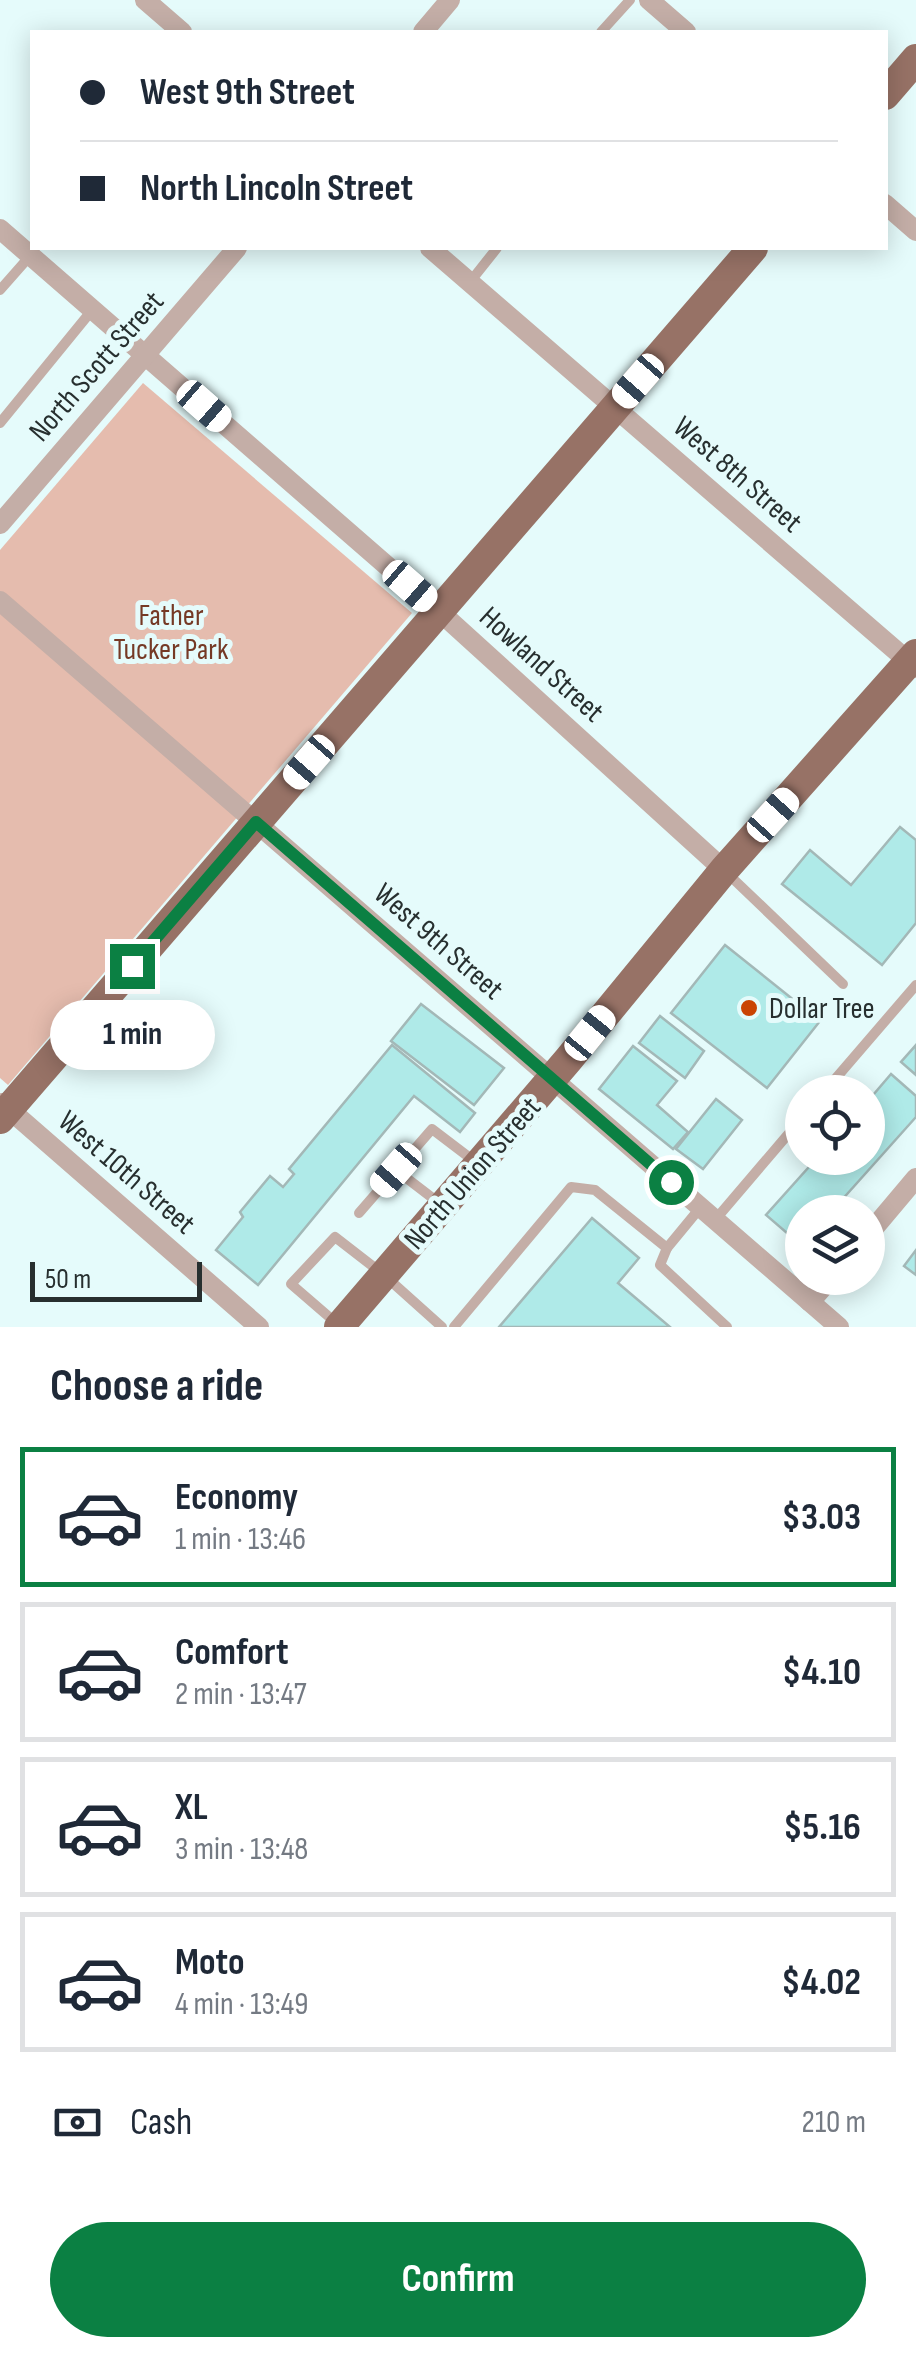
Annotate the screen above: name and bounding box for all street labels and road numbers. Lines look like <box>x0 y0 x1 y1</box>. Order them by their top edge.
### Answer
street label: North Scott Street <box>22 284 172 449</box>
street label: West 8th Street <box>666 409 809 540</box>
street label: Howland Street <box>472 600 611 730</box>
street label: West 9th Street <box>366 876 510 1008</box>
street label: North Union Street <box>397 1090 549 1257</box>
street label: West 10th Street <box>50 1103 202 1242</box>

